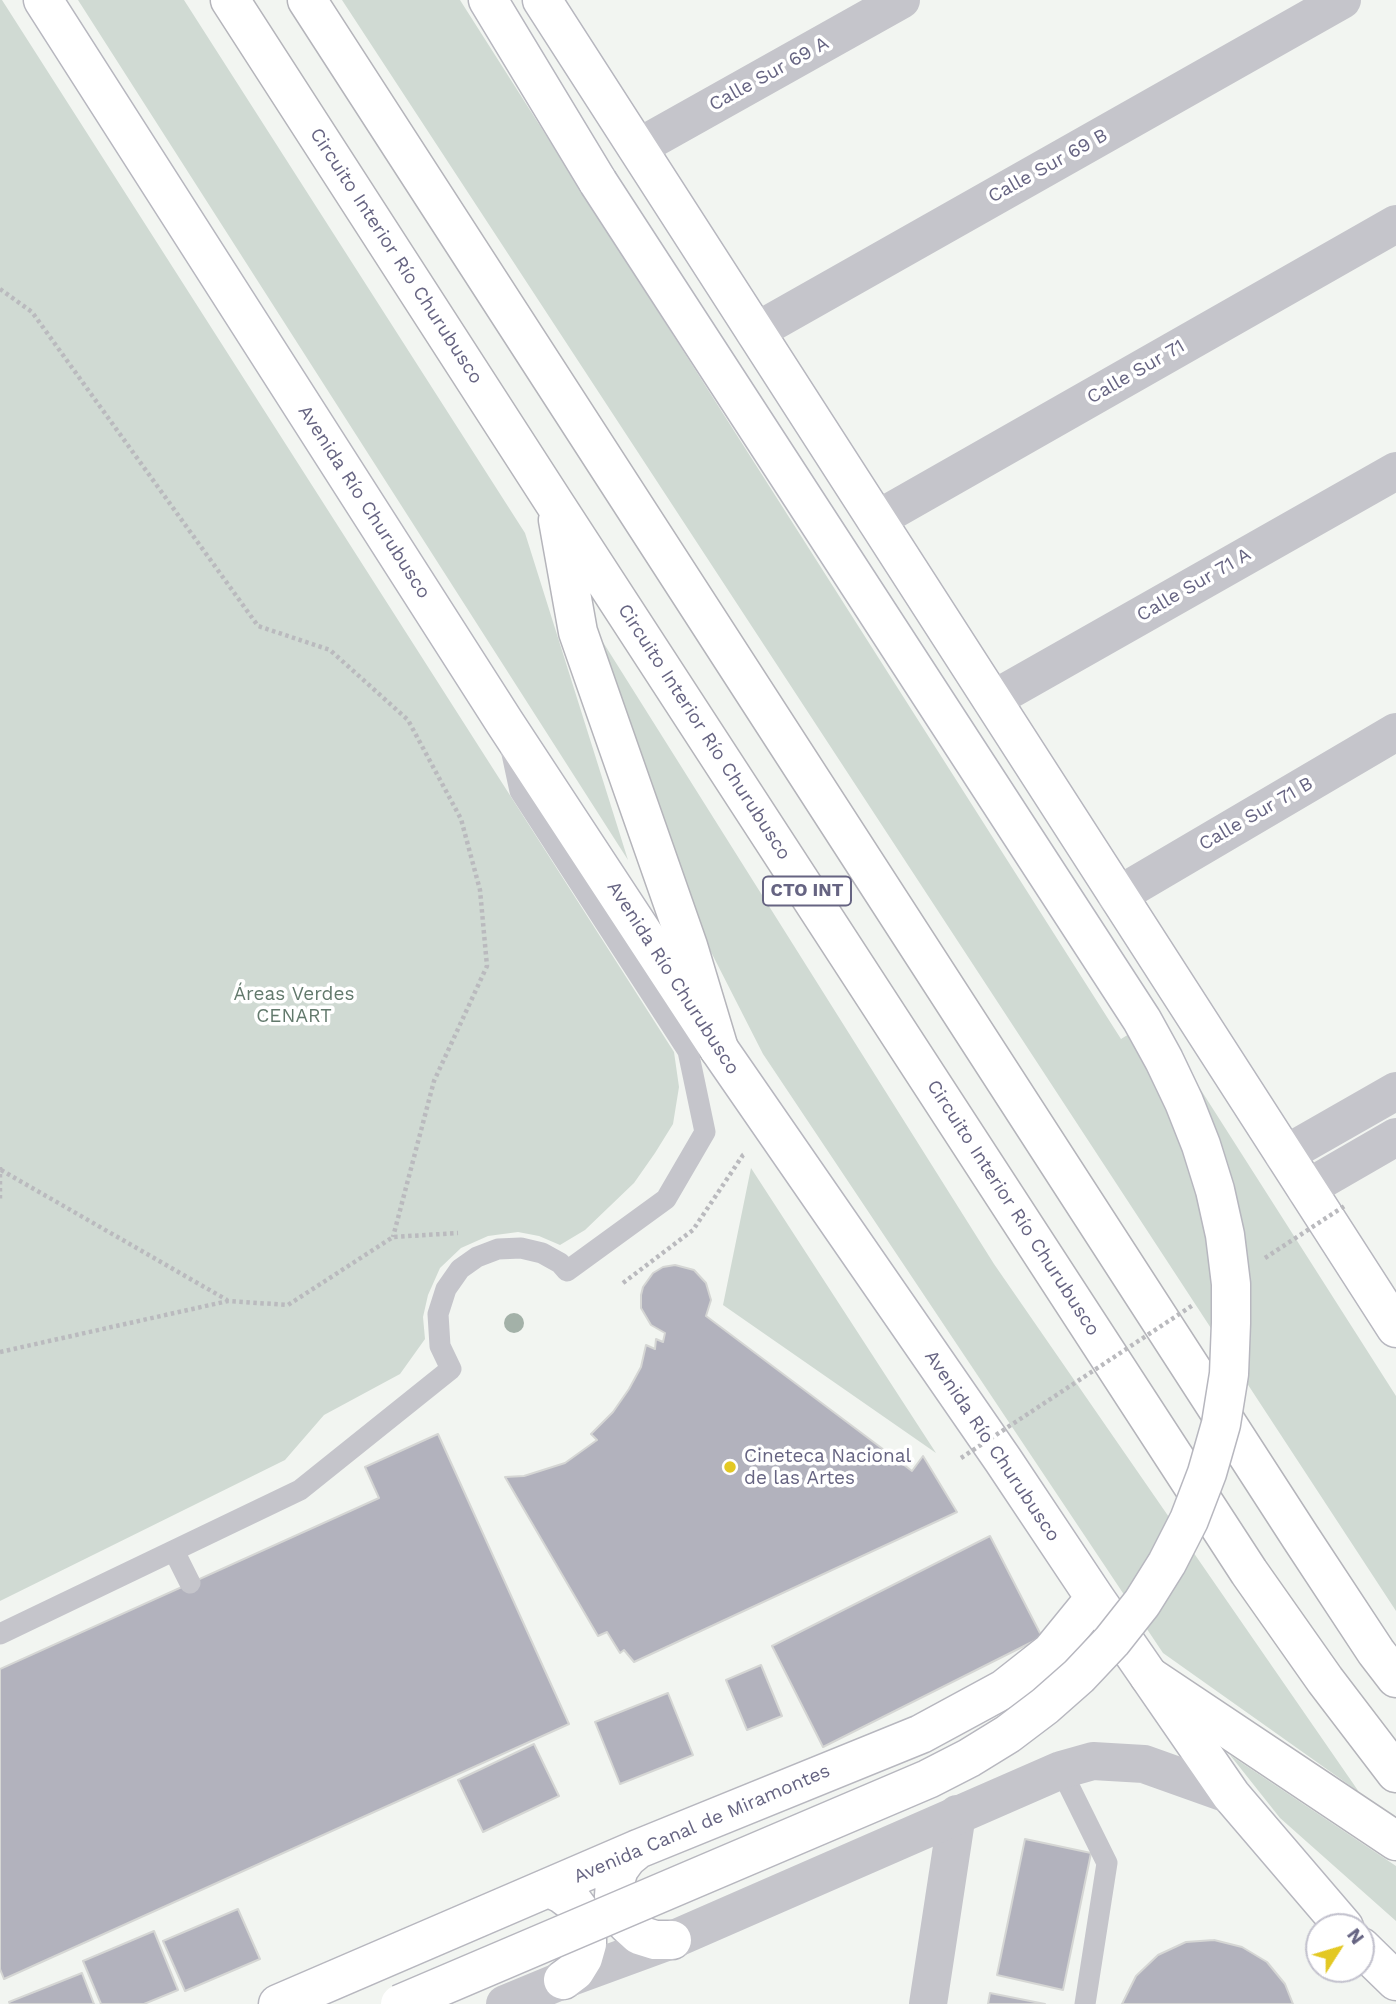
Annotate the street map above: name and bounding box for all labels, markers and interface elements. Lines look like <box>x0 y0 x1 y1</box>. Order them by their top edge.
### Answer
street label: Calle Sur 69 A <box>705 32 833 116</box>
street label: Circuito Interior Río Churubusco <box>305 124 487 388</box>
street label: Calle Sur 69 B <box>984 124 1112 208</box>
street label: Calle Sur 71 <box>1083 335 1189 409</box>
street label: Avenida Río Churubusco <box>293 401 435 603</box>
street label: Calle Sur 71 A <box>1133 543 1255 627</box>
street label: Circuito Interior Río Churubusco <box>613 600 795 864</box>
street label: Calle Sur 71 B <box>1195 772 1317 856</box>
road number: CTO INT <box>763 876 851 906</box>
street label: Avenida Río Churubusco <box>602 877 744 1079</box>
park label: Áreas Verdes CENART <box>234 983 354 1027</box>
street label: Circuito Interior Río Churubusco <box>922 1076 1104 1340</box>
street label: Avenida Río Churubusco <box>919 1346 1065 1546</box>
place label: Cineteca Nacional de las Artes <box>744 1445 911 1489</box>
marker: Cineteca Nacional de las Artes <box>722 1459 738 1475</box>
street label: Avenida Canal de Miramontes <box>570 1760 834 1888</box>
north arrow <box>1305 1913 1375 1983</box>
text: N <box>1342 1924 1369 1949</box>

